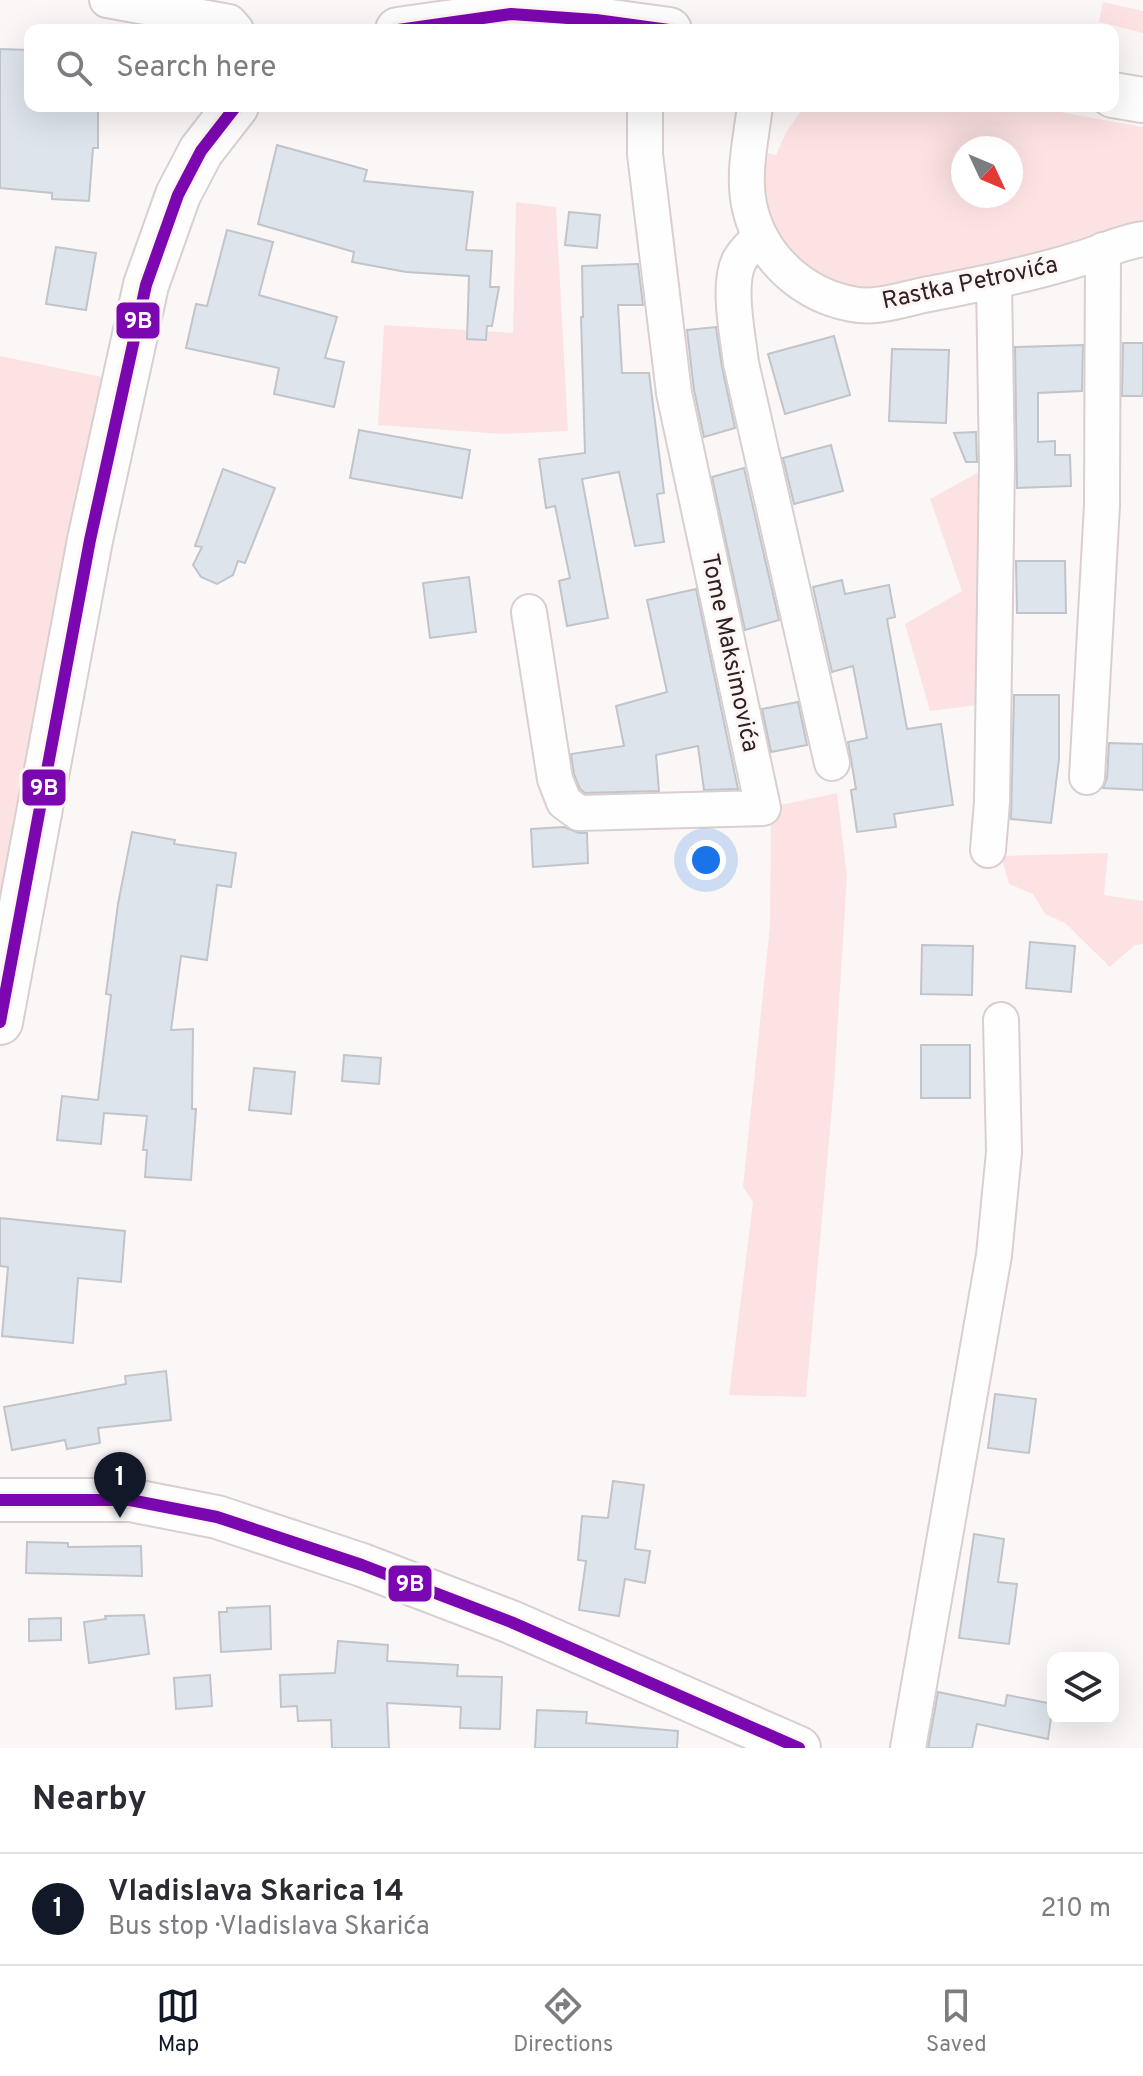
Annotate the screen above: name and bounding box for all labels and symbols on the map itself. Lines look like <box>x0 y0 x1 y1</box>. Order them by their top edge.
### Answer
north arrow <box>951 136 1023 208</box>
street label: Rastka Petrovića <box>879 251 1061 317</box>
line badge: 9B <box>115 301 161 340</box>
text: 9B <box>124 309 152 336</box>
street label: Tome Maksimovića <box>693 551 765 755</box>
line badge: 9B <box>21 768 67 807</box>
text: 9B <box>30 776 58 803</box>
your location <box>686 840 726 880</box>
pin: 1 <box>94 1452 146 1518</box>
line badge: 9B <box>387 1564 433 1603</box>
text: 9B <box>396 1572 424 1599</box>

